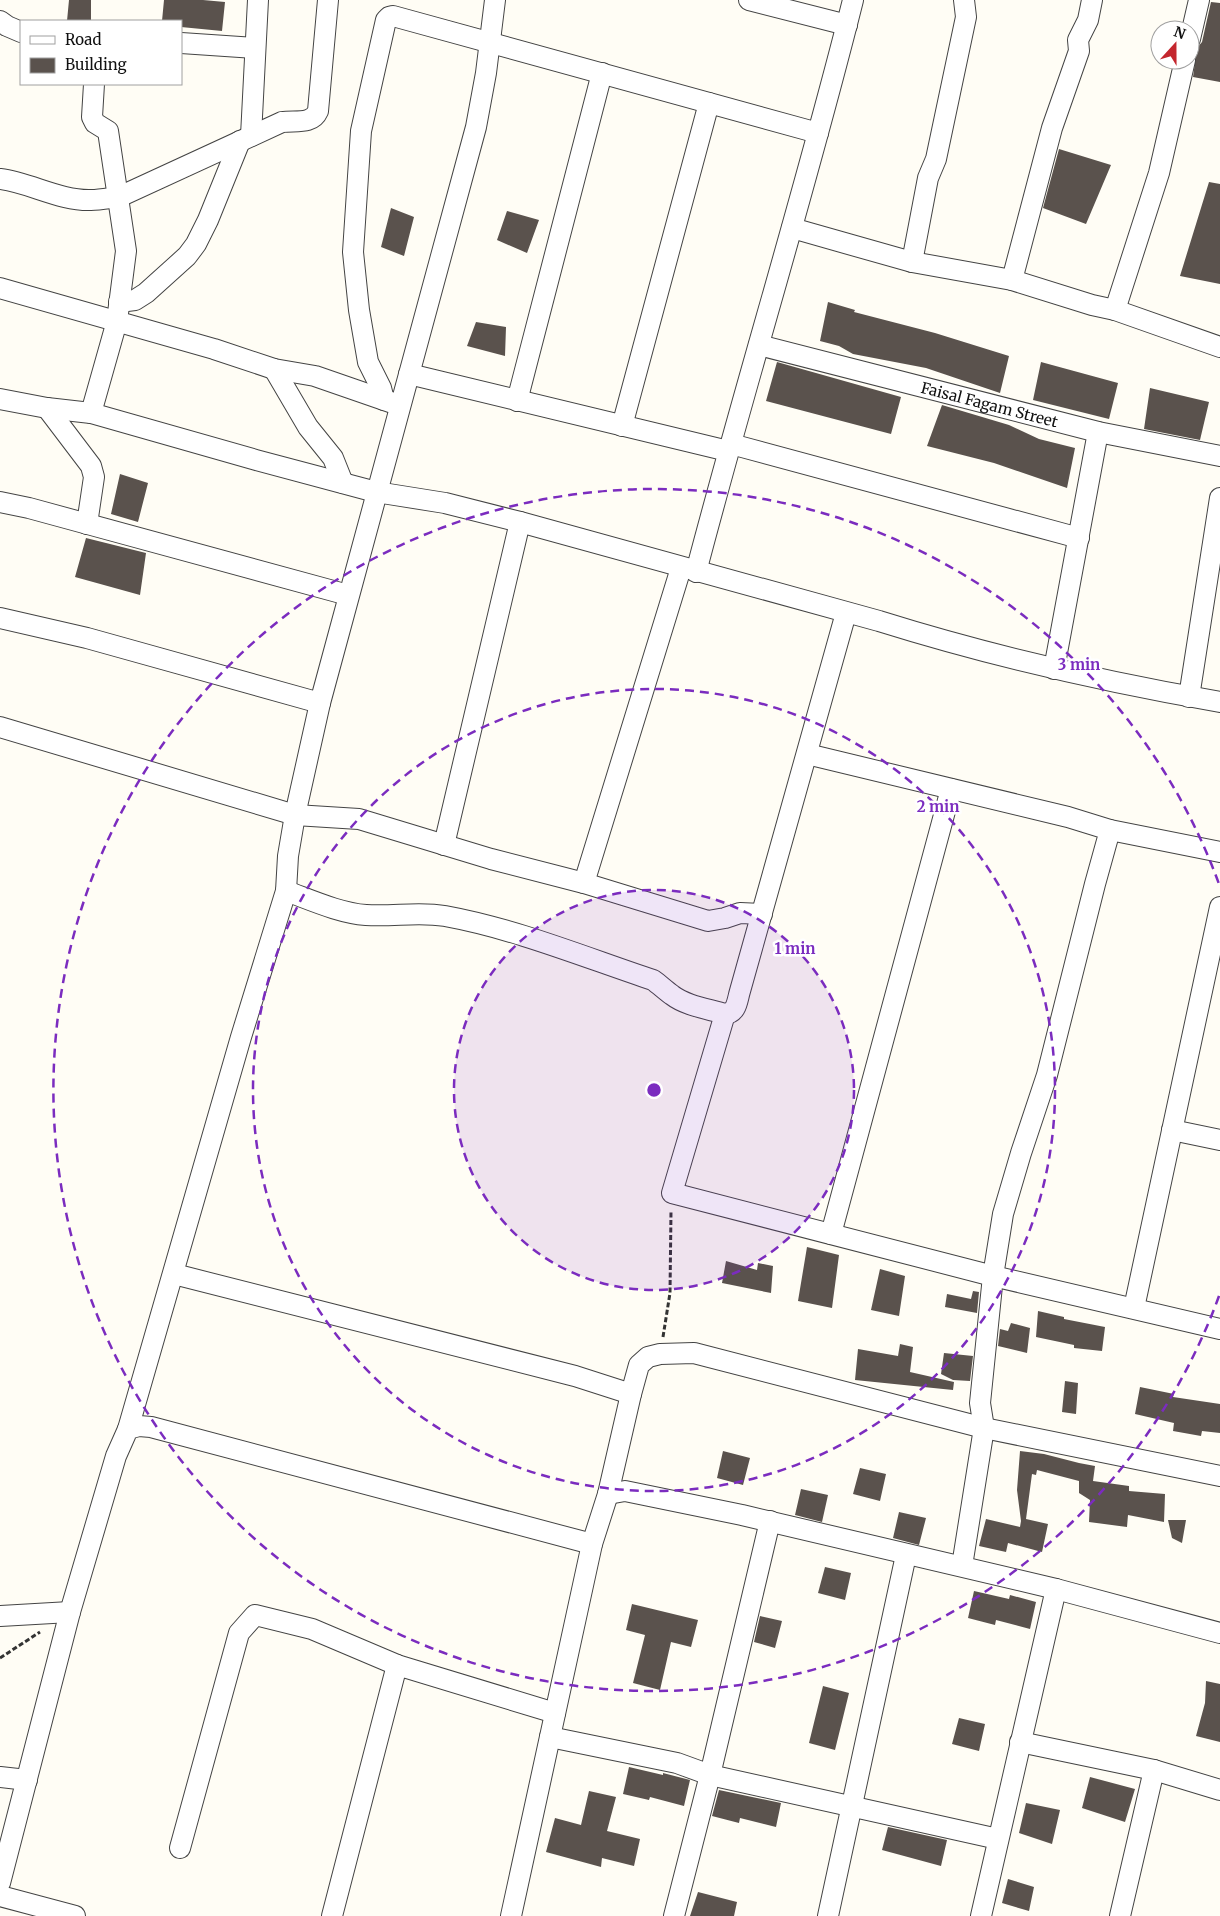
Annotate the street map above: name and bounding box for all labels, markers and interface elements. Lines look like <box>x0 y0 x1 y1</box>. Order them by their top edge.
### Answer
legend <box>20 20 182 85</box>
north arrow <box>1150 20 1200 70</box>
text: N <box>1171 22 1188 43</box>
text: Road <box>65 30 101 49</box>
text: Building <box>65 55 127 74</box>
street label: Faisal Fagam Street <box>919 377 1060 431</box>
text: 3 min <box>1058 655 1100 674</box>
text: 2 min <box>917 797 959 816</box>
text: 1 min <box>775 939 815 958</box>
centre of rings <box>645 1081 663 1099</box>

